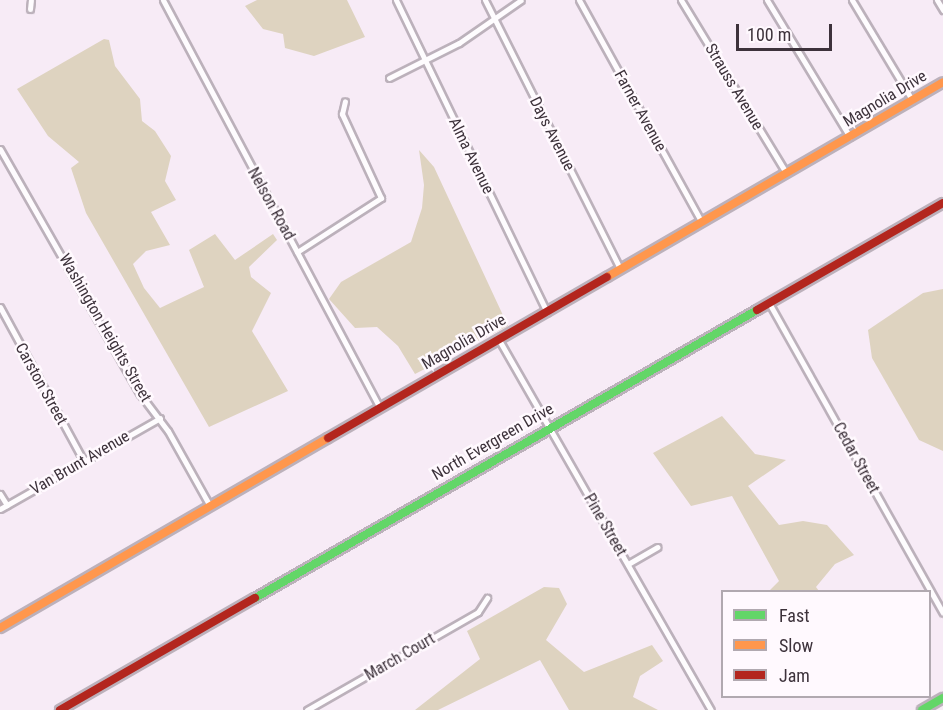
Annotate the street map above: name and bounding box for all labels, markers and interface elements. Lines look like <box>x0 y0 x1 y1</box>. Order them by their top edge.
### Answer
scale bar <box>739 12 835 50</box>
text: 100 m <box>747 24 791 45</box>
street label: Strauss Avenue <box>701 40 767 134</box>
street label: Farner Avenue <box>610 67 670 155</box>
street label: Magnolia Drive <box>840 67 930 131</box>
street label: Days Avenue <box>525 94 579 174</box>
street label: Alma Avenue <box>444 115 498 197</box>
street label: Nelson Road <box>243 164 299 244</box>
street label: Washington Heights Street <box>55 251 155 405</box>
street label: Magnolia Drive <box>418 310 510 374</box>
street label: Carston Street <box>11 340 71 428</box>
street label: North Evergreen Drive <box>429 399 557 485</box>
street label: Cedar Street <box>829 419 883 497</box>
street label: Van Brunt Avenue <box>27 427 133 499</box>
street label: Pine Street <box>579 490 631 560</box>
legend <box>721 590 931 698</box>
text: Fast <box>779 605 810 626</box>
street label: March Court <box>361 629 439 685</box>
text: Slow <box>779 635 813 656</box>
text: Jam <box>779 665 810 686</box>

